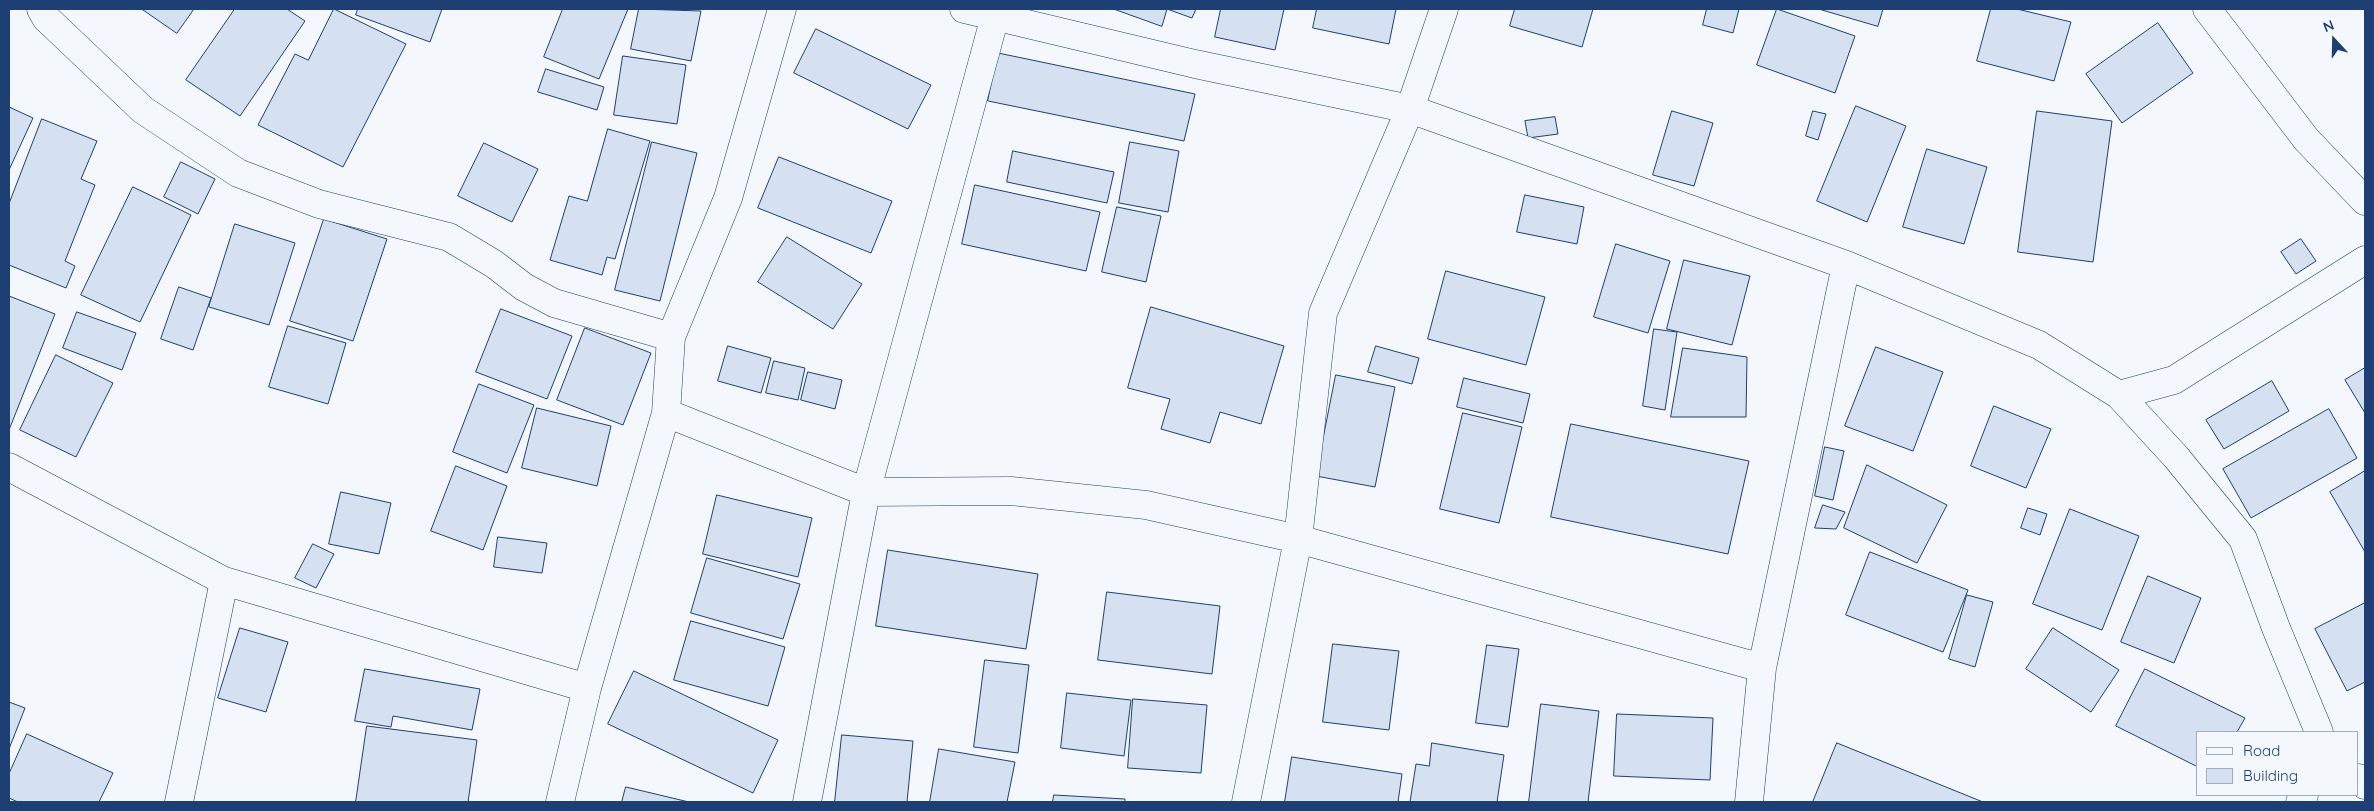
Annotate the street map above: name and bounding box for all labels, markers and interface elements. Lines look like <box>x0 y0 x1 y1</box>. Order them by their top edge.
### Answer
north arrow <box>2309 15 2359 65</box>
text: N <box>2321 16 2337 36</box>
legend <box>2196 731 2359 796</box>
text: Road <box>2243 741 2280 760</box>
text: Building <box>2243 766 2298 785</box>

